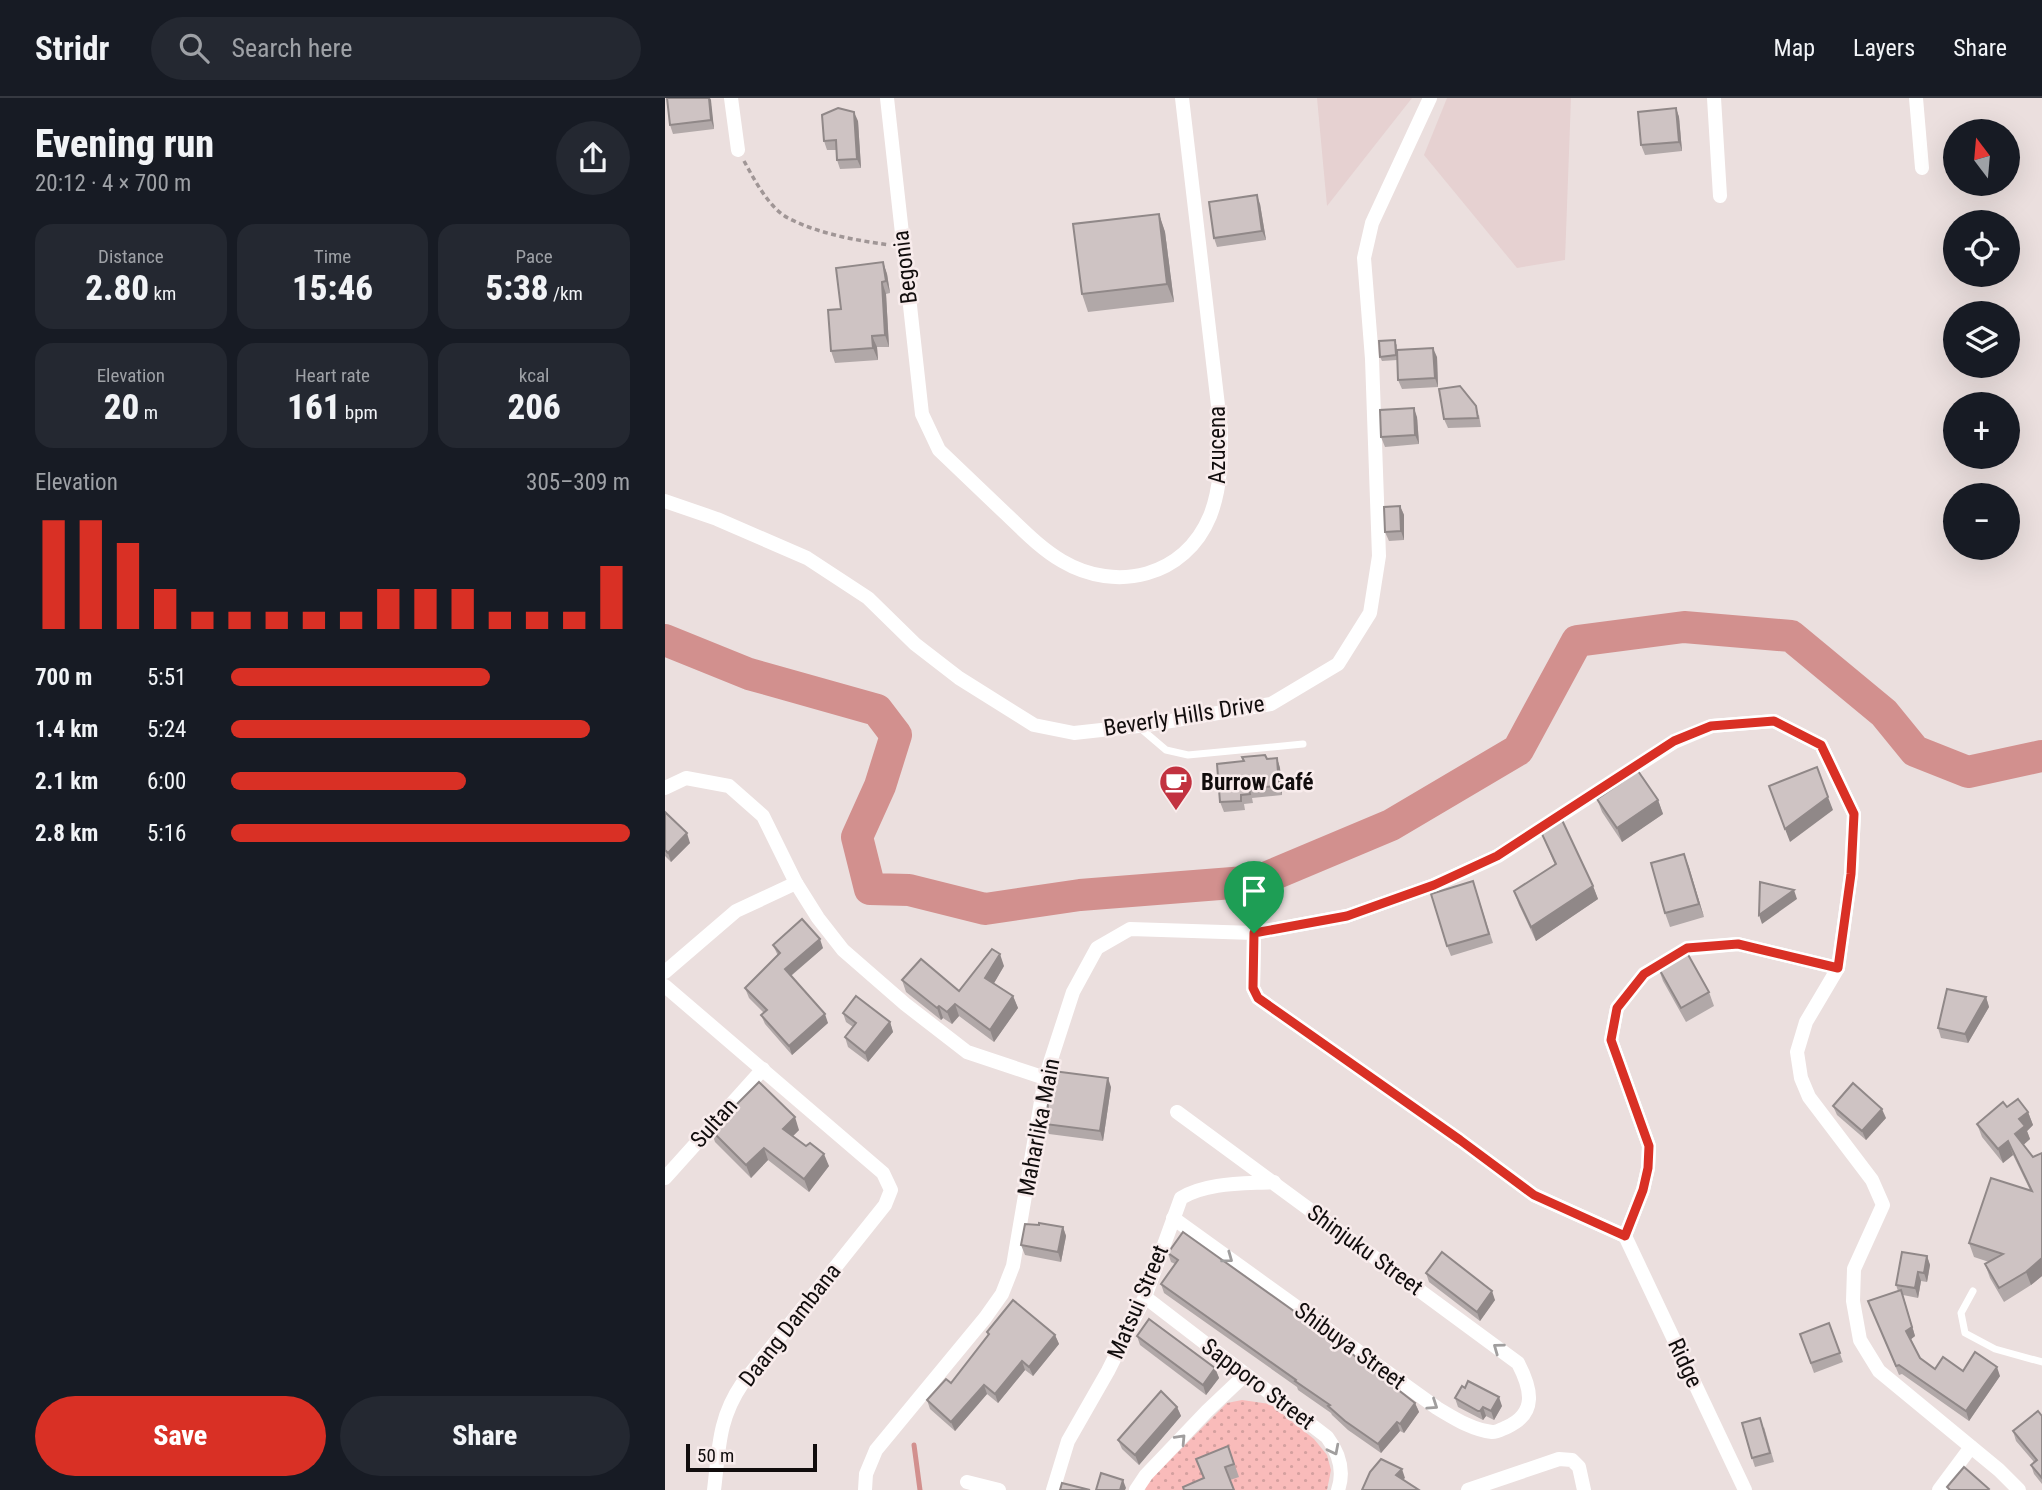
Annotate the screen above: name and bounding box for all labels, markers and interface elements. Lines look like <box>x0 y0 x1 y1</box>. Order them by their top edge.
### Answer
search box <box>151 17 641 80</box>
text: Stridr <box>35 29 109 68</box>
icon: search <box>175 29 213 67</box>
text: Search here <box>231 33 352 63</box>
text: Map <box>1774 34 1815 62</box>
text: Layers <box>1853 34 1915 62</box>
text: Share <box>1953 34 2007 62</box>
north arrow <box>1943 119 2019 196</box>
map controls <box>1943 119 2020 560</box>
button: share <box>556 121 630 195</box>
text: Evening run <box>35 122 214 166</box>
text: 20:12 · 4 × 700 m <box>35 170 191 197</box>
button: locate <box>1943 210 2020 287</box>
street label: Begonia <box>887 229 923 305</box>
text: Distance <box>98 245 164 268</box>
text: Time <box>314 245 351 268</box>
text: Pace <box>516 245 553 268</box>
text: 2.80 <box>85 268 149 309</box>
text: 15:46 <box>292 268 373 309</box>
text: 5:38 <box>485 268 549 309</box>
text: km <box>149 282 176 305</box>
text: /km <box>549 282 583 305</box>
button: layers <box>1943 301 2020 378</box>
text: Elevation <box>97 364 165 387</box>
text: Heart rate <box>295 364 370 387</box>
text: kcal <box>519 364 549 387</box>
text: 20 <box>104 387 139 428</box>
text: 161 <box>287 387 340 428</box>
text: 206 <box>507 387 561 428</box>
button: + <box>1943 392 2020 469</box>
text: m <box>139 401 158 424</box>
text: bpm <box>340 401 378 424</box>
street label: Azucena <box>1204 406 1231 484</box>
text: Elevation <box>35 469 118 496</box>
text: 305–309 m <box>526 469 630 496</box>
button: − <box>1943 483 2020 560</box>
text: 700 m <box>35 664 92 691</box>
text: 5:51 <box>147 664 186 691</box>
street label: Beverly Hills Drive <box>1102 690 1266 742</box>
text: 1.4 km <box>35 716 98 743</box>
text: 5:24 <box>147 716 186 743</box>
cafe icon: Burrow Café <box>1157 763 1195 812</box>
text: 2.1 km <box>35 768 98 795</box>
text: 6:00 <box>147 768 186 795</box>
place label: Burrow Café <box>1201 769 1314 796</box>
text: 2.8 km <box>35 820 98 847</box>
text: 5:16 <box>147 820 186 847</box>
pin <box>1224 861 1284 933</box>
icon: arrive <box>1235 872 1273 910</box>
street label: Maharlika Main <box>1012 1056 1066 1198</box>
street label: Sultan <box>685 1093 743 1153</box>
street label: Shinjuku Street <box>1302 1199 1428 1301</box>
street label: Matsui Street <box>1102 1241 1174 1363</box>
one-way arrow <box>1220 1249 1233 1262</box>
street label: Daang Dambana <box>734 1258 846 1392</box>
street label: Shibuya Street <box>1289 1297 1411 1395</box>
street label: Sapporo Street <box>1196 1333 1320 1435</box>
street label: Ridge <box>1662 1334 1708 1392</box>
one-way arrow <box>1493 1343 1506 1356</box>
button: Save <box>35 1396 326 1476</box>
button: Share <box>340 1396 630 1476</box>
one-way arrow <box>1425 1397 1438 1409</box>
one-way arrow <box>1172 1434 1185 1447</box>
scale bar <box>686 1441 817 1473</box>
one-way arrow <box>1325 1443 1339 1455</box>
text: 50 m <box>697 1444 734 1467</box>

